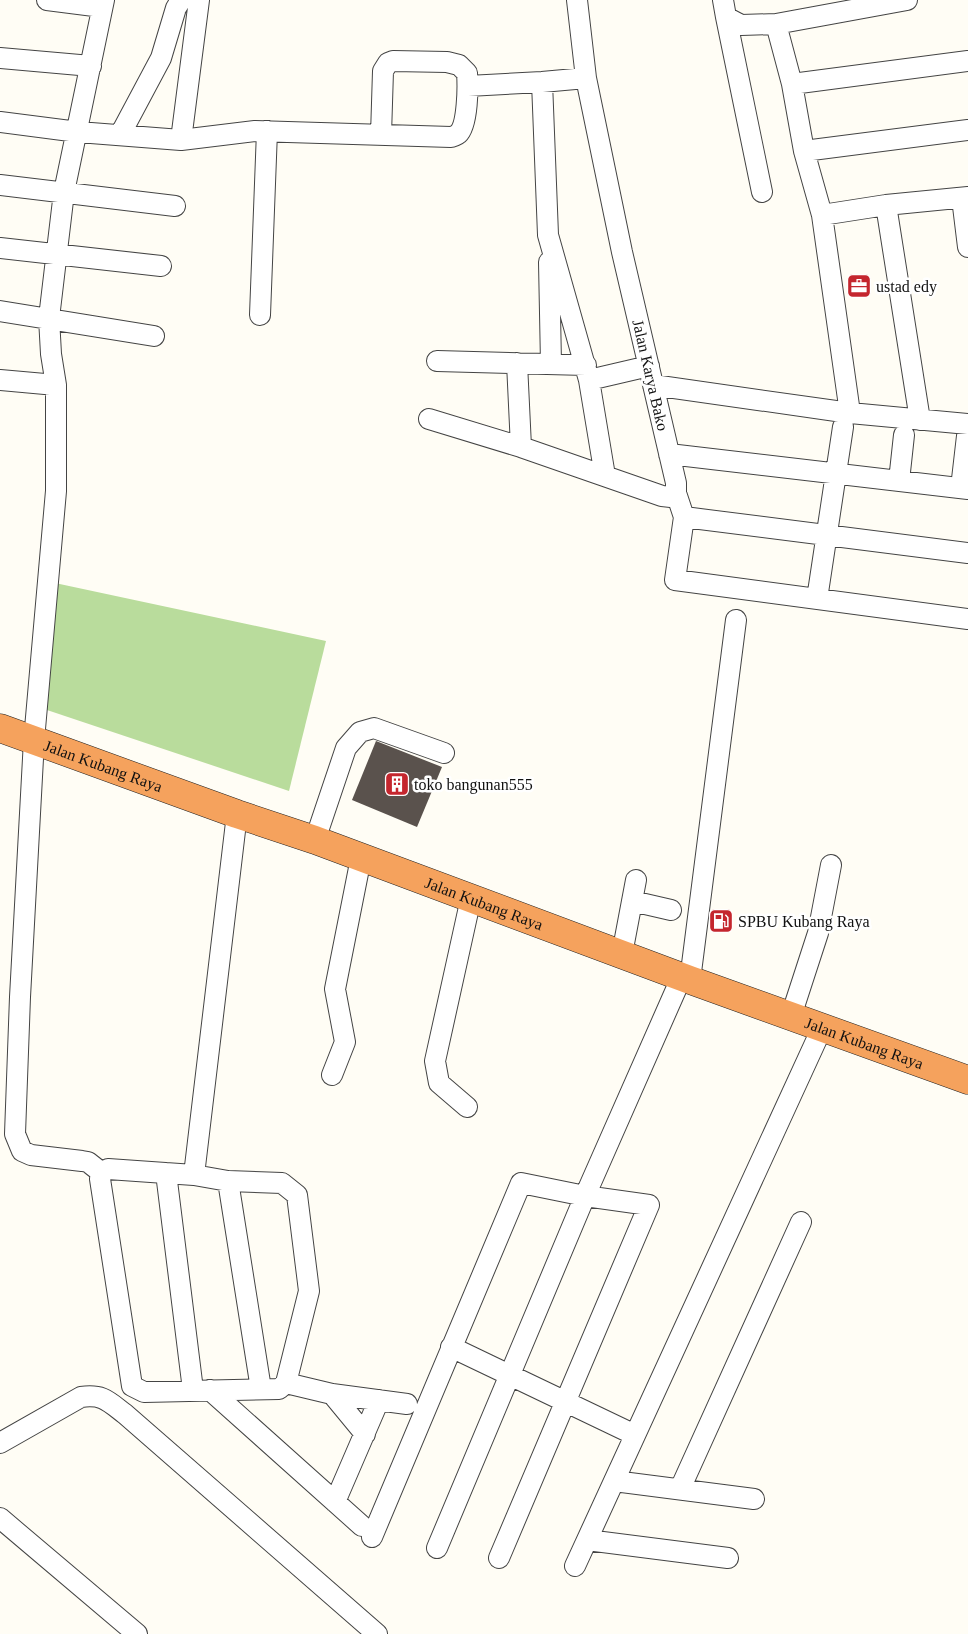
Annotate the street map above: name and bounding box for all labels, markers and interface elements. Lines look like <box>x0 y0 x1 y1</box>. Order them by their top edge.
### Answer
office icon: ustad edy <box>846 273 872 299</box>
place label: ustad edy <box>876 278 937 296</box>
street label: Jalan Karya Bako <box>628 318 672 433</box>
street label: Jalan Kubang Raya <box>42 737 165 795</box>
building icon: toko bangunan555 <box>384 771 410 797</box>
place label: toko bangunan555 <box>414 776 533 794</box>
street label: Jalan Kubang Raya <box>423 874 545 933</box>
fuel station icon: SPBU Kubang Raya <box>708 908 734 934</box>
place label: SPBU Kubang Raya <box>738 913 870 931</box>
street label: Jalan Kubang Raya <box>803 1014 926 1072</box>

